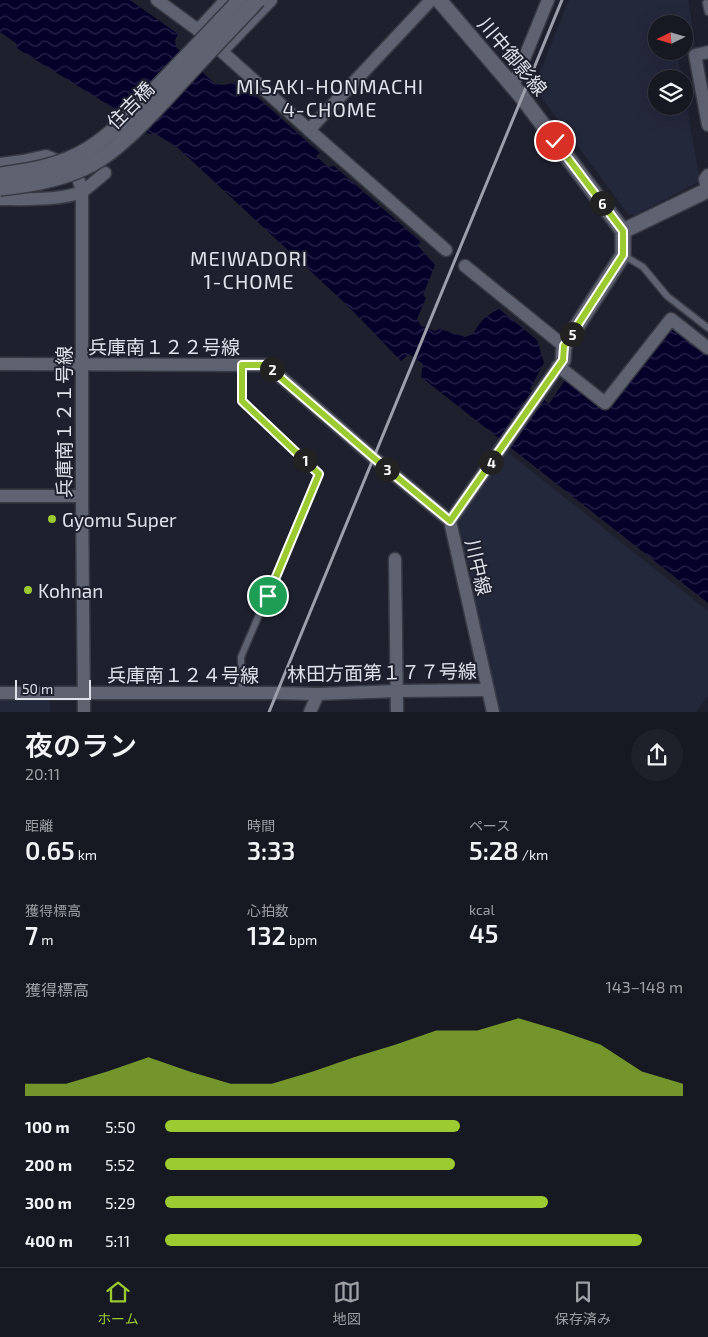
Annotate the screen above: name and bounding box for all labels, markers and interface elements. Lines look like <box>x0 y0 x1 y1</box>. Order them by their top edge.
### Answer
street label: 川中御影線 <box>474 12 552 100</box>
north arrow <box>648 15 692 60</box>
map controls <box>648 15 693 115</box>
button: layers <box>648 70 693 115</box>
district label: MISAKI-HONMACHI 4-CHOME <box>236 74 424 121</box>
street label: 住吉橋 <box>102 77 158 133</box>
pin <box>534 120 576 162</box>
icon: check <box>541 127 569 155</box>
pin: 6 <box>590 190 614 216</box>
text: 6 <box>598 195 607 212</box>
district label: MEIWADORI 1-CHOME <box>190 246 308 293</box>
pin: 5 <box>560 322 584 346</box>
text: 5 <box>569 326 576 343</box>
street label: 兵庫南１２２号線 <box>88 335 240 358</box>
street label: 兵庫南１２１号線 <box>52 346 75 498</box>
pin: 2 <box>260 356 284 382</box>
text: 2 <box>268 361 277 378</box>
pin: 1 <box>292 448 318 472</box>
pin: 4 <box>478 450 504 474</box>
text: 1 <box>302 452 309 469</box>
text: 4 <box>487 454 496 471</box>
pin: 3 <box>374 456 400 482</box>
text: 3 <box>384 461 391 478</box>
place label: Gyomu Super <box>62 508 177 531</box>
marker: Gyomu Super <box>46 513 58 525</box>
street label: 川中線 <box>461 537 497 597</box>
pin <box>247 575 289 617</box>
place label: Kohnan <box>38 579 103 602</box>
icon: arrive <box>254 582 282 610</box>
marker: Kohnan <box>22 584 34 596</box>
street label: 林田方面第１７７号線 <box>287 659 477 685</box>
street label: 兵庫南１２４号線 <box>107 663 259 686</box>
scale bar <box>15 677 91 700</box>
text: 50 m <box>22 680 53 697</box>
text: 夜のラン <box>25 728 137 762</box>
button: share <box>631 729 683 781</box>
text: 20:11 <box>25 764 60 783</box>
text: 距離 <box>25 817 53 834</box>
text: 時間 <box>247 817 275 834</box>
text: ペース <box>469 817 510 834</box>
text: 0.65 <box>25 835 75 865</box>
text: 3:33 <box>247 835 295 865</box>
text: 5:28 <box>469 835 519 865</box>
text: km <box>75 846 97 863</box>
text: /km <box>519 846 548 863</box>
text: kcal <box>469 901 495 918</box>
text: 獲得標高 <box>25 902 81 919</box>
text: 心拍数 <box>247 902 289 919</box>
text: 45 <box>469 918 498 948</box>
text: 7 <box>25 920 38 950</box>
text: 132 <box>247 920 286 950</box>
text: m <box>38 931 53 948</box>
text: bpm <box>286 931 317 948</box>
text: 143–148 m <box>605 977 683 996</box>
text: 獲得標高 <box>25 980 89 999</box>
text: 100 m <box>25 1117 70 1136</box>
text: 5:50 <box>105 1117 136 1136</box>
text: 200 m <box>25 1155 72 1174</box>
text: 5:52 <box>105 1155 135 1174</box>
text: 300 m <box>25 1193 72 1212</box>
text: 5:29 <box>105 1193 136 1212</box>
text: 400 m <box>25 1231 73 1250</box>
text: 5:11 <box>105 1231 130 1250</box>
tab: ホーム <box>97 1278 139 1328</box>
tab: 地図 <box>333 1278 361 1328</box>
tab: 保存済み <box>555 1278 611 1328</box>

